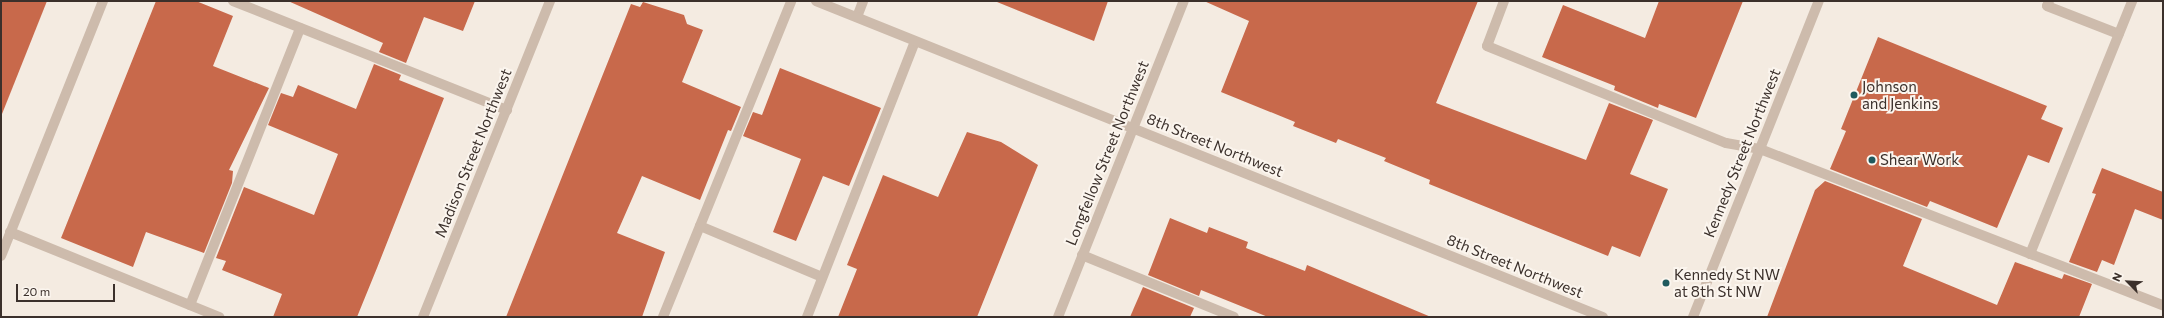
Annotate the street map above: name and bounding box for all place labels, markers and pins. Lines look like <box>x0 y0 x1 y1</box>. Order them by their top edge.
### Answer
place label: Johnson and Jenkins <box>1862 77 1938 112</box>
marker: Johnson and Jenkins <box>1849 90 1859 100</box>
place label: Shear Work <box>1880 151 1959 169</box>
marker: Shear Work <box>1867 155 1877 165</box>
place label: Kennedy St NW at 8th St NW <box>1674 265 1780 300</box>
marker: Kennedy St NW at 8th St NW <box>1661 278 1671 288</box>

